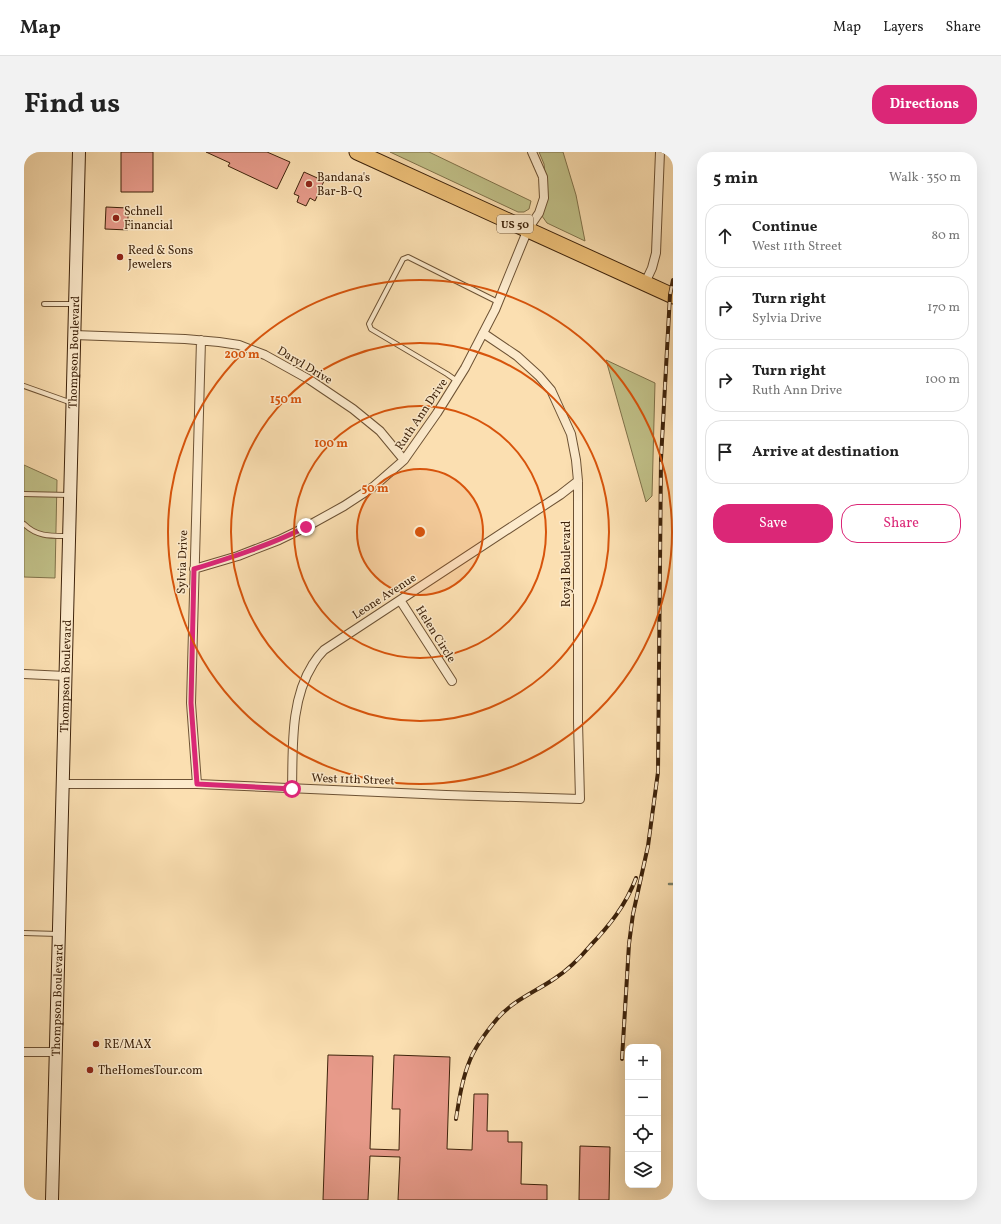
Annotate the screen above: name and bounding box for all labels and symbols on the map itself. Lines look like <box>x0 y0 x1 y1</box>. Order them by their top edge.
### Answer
place label: Bandana's Bar-B-Q <box>317 170 370 200</box>
marker: Bandana's Bar-B-Q <box>304 179 314 189</box>
place label: Schnell Financial <box>124 204 173 234</box>
marker: Schnell Financial <box>111 213 121 223</box>
road number: US 50 <box>497 215 533 233</box>
place label: Reed & Sons Jewelers <box>128 243 193 273</box>
marker: Reed & Sons Jewelers <box>115 252 125 262</box>
street label: Thompson Boulevard <box>65 295 84 409</box>
street label: Daryl Drive <box>274 343 335 389</box>
text: 200 m <box>224 347 260 363</box>
street label: Ruth Ann Drive <box>392 375 452 454</box>
text: 150 m <box>270 392 302 408</box>
text: 100 m <box>314 436 348 452</box>
text: 50 m <box>361 481 389 497</box>
route end <box>297 518 315 536</box>
street label: Royal Boulevard <box>559 520 575 607</box>
centre of rings <box>413 525 427 539</box>
street label: Sylvia Drive <box>174 529 192 594</box>
street label: Leone Avenue <box>349 570 420 624</box>
street label: Helen Circle <box>411 603 459 666</box>
street label: Thompson Boulevard <box>57 619 76 733</box>
street label: West 11th Street <box>311 771 395 789</box>
route start <box>283 780 301 798</box>
street label: Thompson Boulevard <box>49 943 68 1057</box>
place label: RE/MAX <box>104 1037 151 1053</box>
marker: RE/MAX <box>91 1039 101 1049</box>
place label: TheHomesTour.com <box>98 1063 203 1079</box>
marker: TheHomesTour.com <box>85 1065 95 1075</box>

